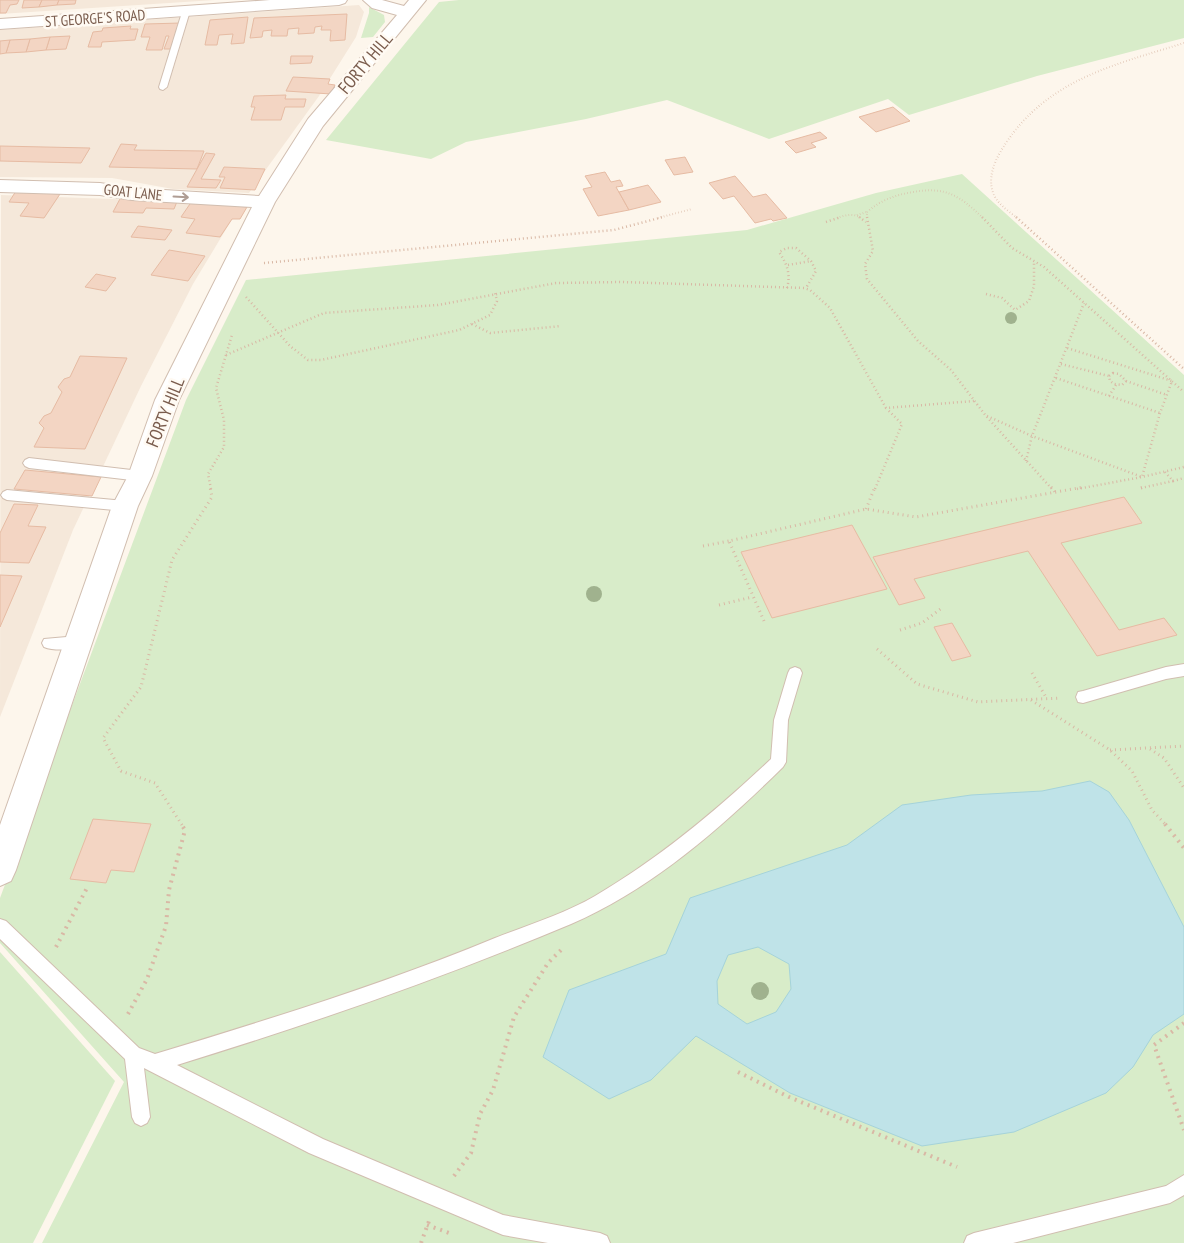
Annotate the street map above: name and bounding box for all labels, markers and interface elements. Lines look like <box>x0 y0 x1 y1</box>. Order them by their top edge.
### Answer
street label: ST GEORGE'S ROAD <box>44 5 146 31</box>
street label: FORTY HILL <box>333 27 398 98</box>
street label: GOAT LANE <box>103 179 163 205</box>
one-way arrow <box>172 192 188 201</box>
street label: FORTY HILL <box>141 373 190 450</box>

